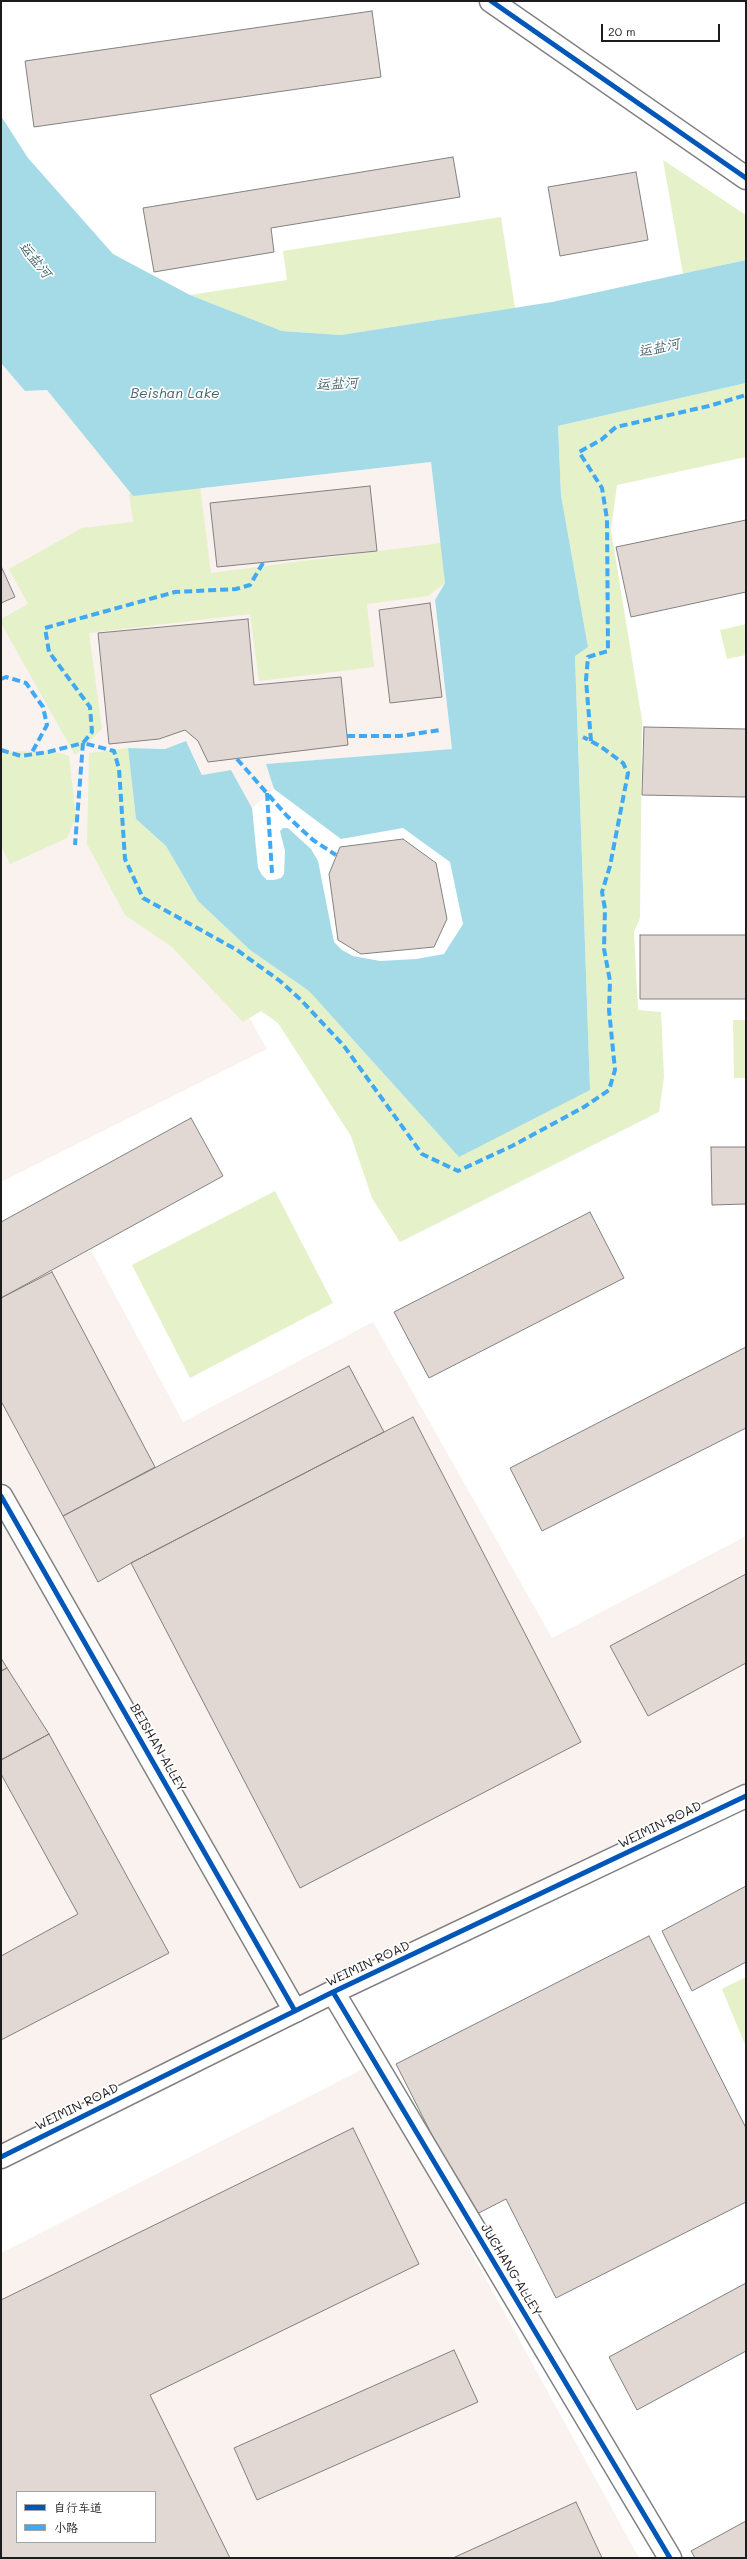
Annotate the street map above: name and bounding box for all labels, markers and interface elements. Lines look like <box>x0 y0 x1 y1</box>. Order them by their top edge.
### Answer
scale bar <box>603 16 722 42</box>
text: 20 m <box>608 23 636 39</box>
water label: 运盐河 <box>15 238 55 282</box>
water label: 运盐河 <box>637 335 681 361</box>
water label: 运盐河 <box>316 375 358 393</box>
water label: Beishan Lake <box>130 386 220 402</box>
street label: BEISHAN ALLEY <box>126 1701 190 1795</box>
street label: WEIMIN ROAD <box>616 1798 704 1852</box>
street label: WEIMIN ROAD <box>324 1938 412 1990</box>
street label: WEIMIN ROAD <box>33 2080 121 2134</box>
street label: JUCHANG ALLEY <box>477 2221 545 2319</box>
legend <box>16 2491 156 2543</box>
text: 自行车道 <box>54 2499 102 2515</box>
text: 小路 <box>54 2519 78 2535</box>

